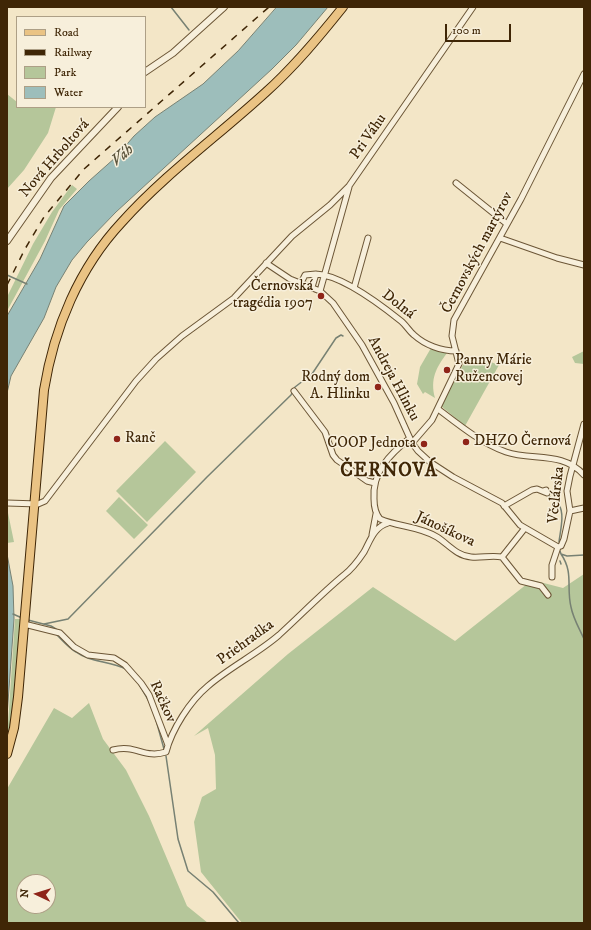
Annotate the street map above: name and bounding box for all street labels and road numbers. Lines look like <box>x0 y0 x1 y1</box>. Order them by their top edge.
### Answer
street label: Pri Váhu <box>347 111 391 163</box>
street label: Nová Hrboltová <box>16 116 94 202</box>
street label: Černovských martýrov <box>438 189 518 317</box>
street label: Dolná <box>378 286 418 324</box>
street label: Andreja Hlinku <box>363 334 423 424</box>
street label: Včelárska <box>545 466 569 524</box>
street label: Jánošíkova <box>412 508 478 552</box>
street label: Priehradka <box>214 616 278 670</box>
street label: Račkov <box>145 678 179 726</box>

